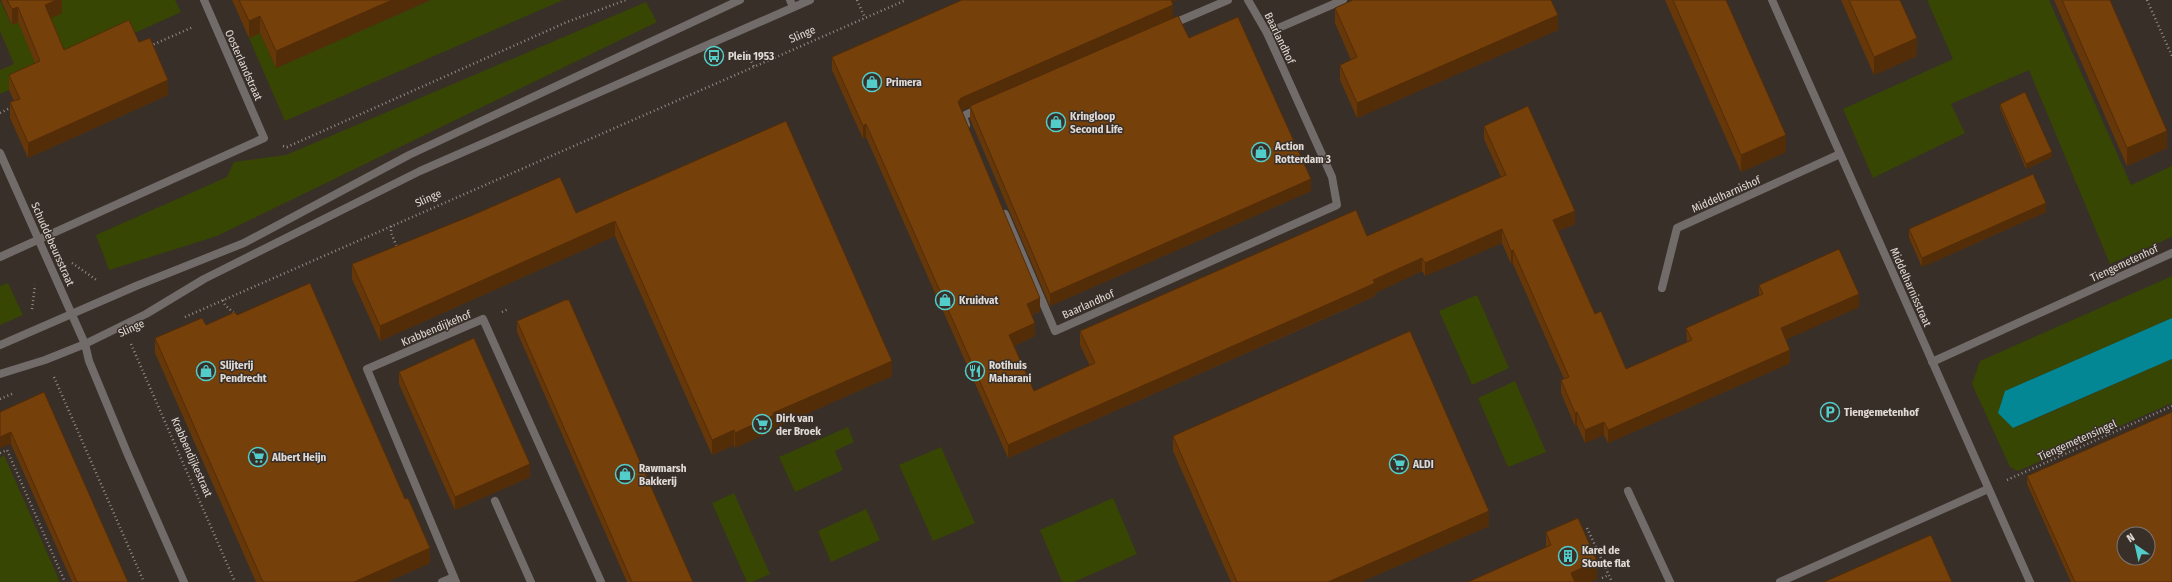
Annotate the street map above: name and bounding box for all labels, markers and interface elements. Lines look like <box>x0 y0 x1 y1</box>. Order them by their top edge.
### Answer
street label: Baarlandhof <box>1262 10 1298 67</box>
street label: Slinge <box>787 23 817 46</box>
street label: Oosterlandstraat <box>222 28 265 103</box>
bus stop icon: Plein 1953 <box>703 45 725 67</box>
place label: Plein 1953 <box>728 50 774 63</box>
shop icon: Primera <box>861 71 883 93</box>
place label: Primera <box>886 76 922 89</box>
place label: Kringloop Second Life <box>1070 110 1123 136</box>
shop icon: Kringloop Second Life <box>1045 111 1067 133</box>
place label: Action Rotterdam 3 <box>1274 140 1331 166</box>
shop icon: Action Rotterdam 3 <box>1250 141 1272 163</box>
street label: Middelharnishof <box>1690 173 1763 215</box>
street label: Slinge <box>413 187 443 210</box>
street label: Schuddebeursstraat <box>28 200 77 288</box>
street label: Tiengemetenhof <box>2088 242 2161 285</box>
street label: Middelharnisstraat <box>1887 246 1934 329</box>
street label: Baarlandhof <box>1060 287 1117 322</box>
shop icon: Kruidvat <box>934 289 956 311</box>
place label: Kruidvat <box>959 294 998 307</box>
street label: Krabbendijkehof <box>399 308 474 349</box>
street label: Slinge <box>116 317 146 340</box>
place label: Slijterij Pendrecht <box>220 359 267 385</box>
place label: Rotihuis Maharani <box>989 359 1032 385</box>
shop icon: Slijterij Pendrecht <box>195 360 217 382</box>
restaurant icon: Rotihuis Maharani <box>964 360 986 382</box>
parking icon: Tiengemetenhof <box>1819 401 1841 423</box>
place label: Tiengemetenhof <box>1844 406 1920 419</box>
place label: Dirk van der Broek <box>776 412 821 438</box>
supermarket icon: Dirk van der Broek <box>751 413 773 435</box>
street label: Krabbendijkestraat <box>168 415 215 499</box>
street label: Tiengemetensingel <box>2036 417 2119 464</box>
supermarket icon: Albert Heijn <box>247 446 269 468</box>
place label: Albert Heijn <box>271 451 327 464</box>
supermarket icon: ALDI <box>1388 453 1410 475</box>
place label: ALDI <box>1412 458 1434 471</box>
place label: Rawmarsh Bakkerij <box>639 462 687 488</box>
shop icon: Rawmarsh Bakkerij <box>614 463 636 485</box>
north arrow <box>2116 526 2156 566</box>
text: N <box>2124 531 2137 545</box>
place label: Karel de Stoute flat <box>1582 544 1630 570</box>
building icon: Karel de Stoute flat <box>1557 545 1579 567</box>

